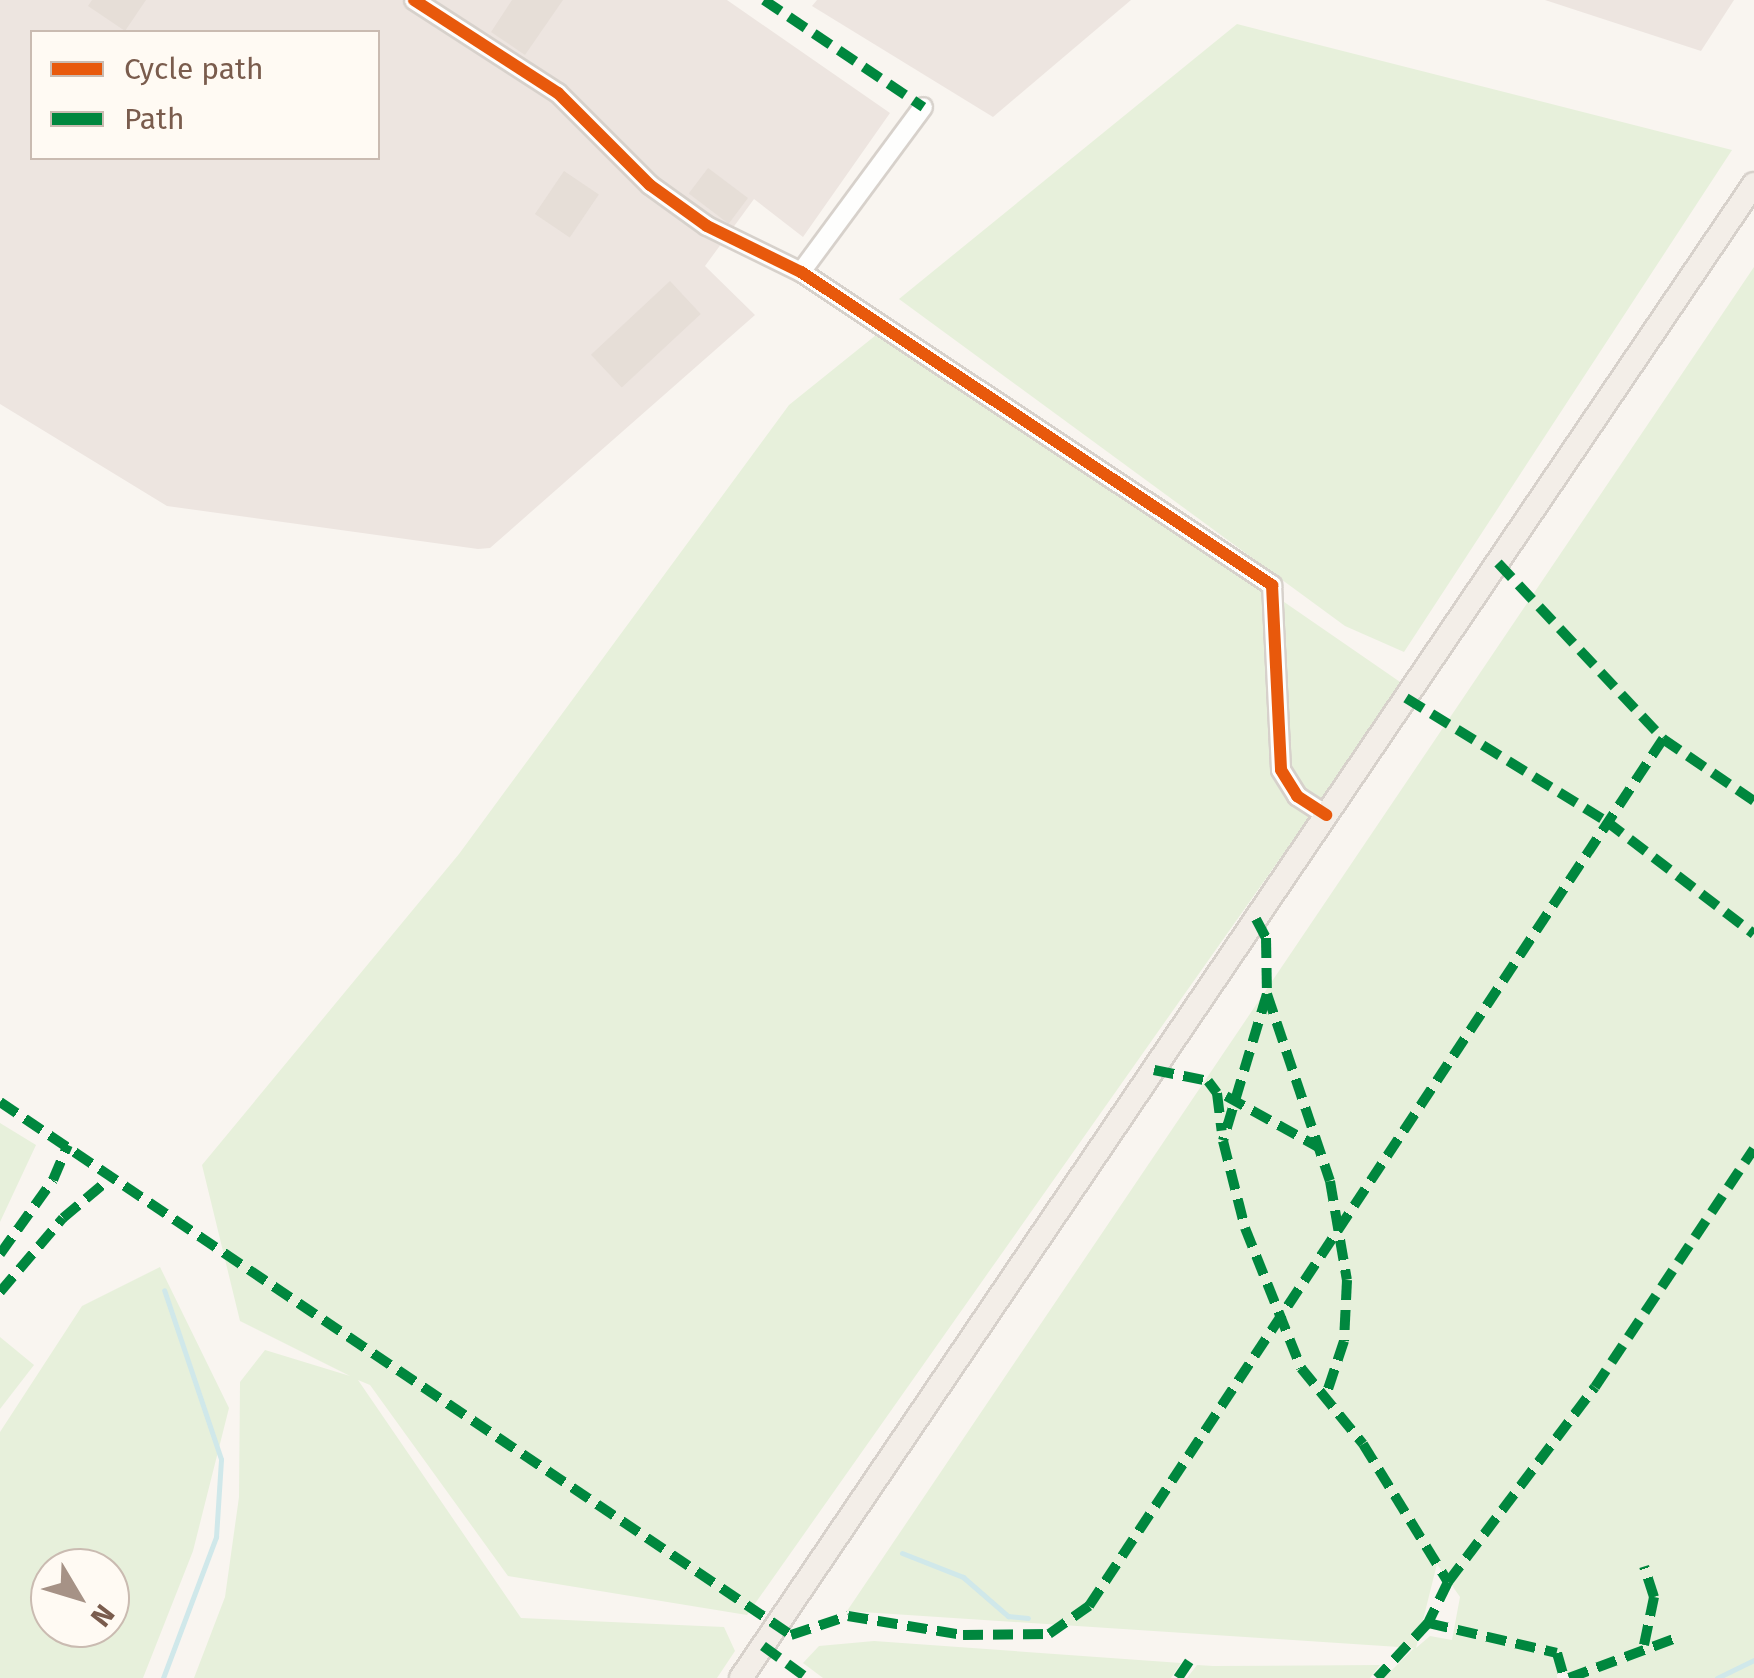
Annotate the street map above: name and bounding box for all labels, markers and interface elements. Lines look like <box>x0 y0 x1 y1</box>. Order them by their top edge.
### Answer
legend <box>30 30 380 160</box>
text: Cycle path <box>124 51 263 87</box>
text: Path <box>124 101 185 137</box>
north arrow <box>30 1548 130 1648</box>
text: N <box>84 1598 121 1633</box>

